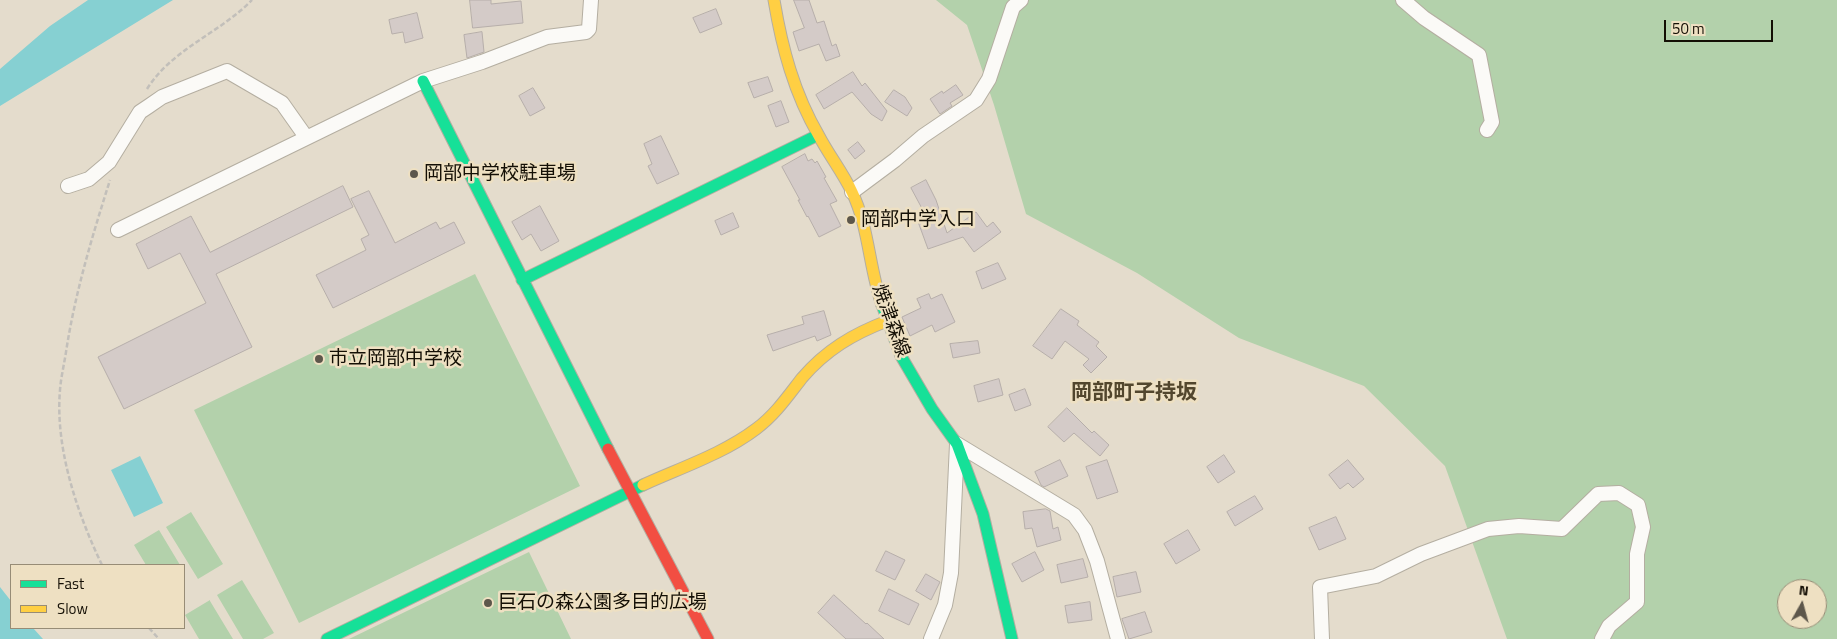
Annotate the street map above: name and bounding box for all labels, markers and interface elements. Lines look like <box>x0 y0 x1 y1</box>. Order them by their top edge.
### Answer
scale bar <box>1667 10 1776 42</box>
text: 50 m <box>1672 17 1705 40</box>
place label: 岡部中学校駐車場 <box>424 163 576 185</box>
marker: 岡部中学校駐車場 <box>408 168 420 180</box>
place label: 岡部中学入口 <box>861 209 975 231</box>
marker: 岡部中学入口 <box>845 214 857 226</box>
street label: 焼津森線 <box>866 281 914 361</box>
place label: 市立岡部中学校 <box>329 348 462 370</box>
marker: 市立岡部中学校 <box>313 353 325 365</box>
district label: 岡部町子持坂 <box>1071 381 1197 407</box>
legend <box>10 564 185 629</box>
text: Fast <box>57 572 84 595</box>
north arrow <box>1777 579 1827 629</box>
text: N <box>1798 579 1810 601</box>
place label: 巨石の森公園多目的広場 <box>498 592 707 614</box>
text: Slow <box>57 597 88 620</box>
marker: 巨石の森公園多目的広場 <box>482 597 494 609</box>

